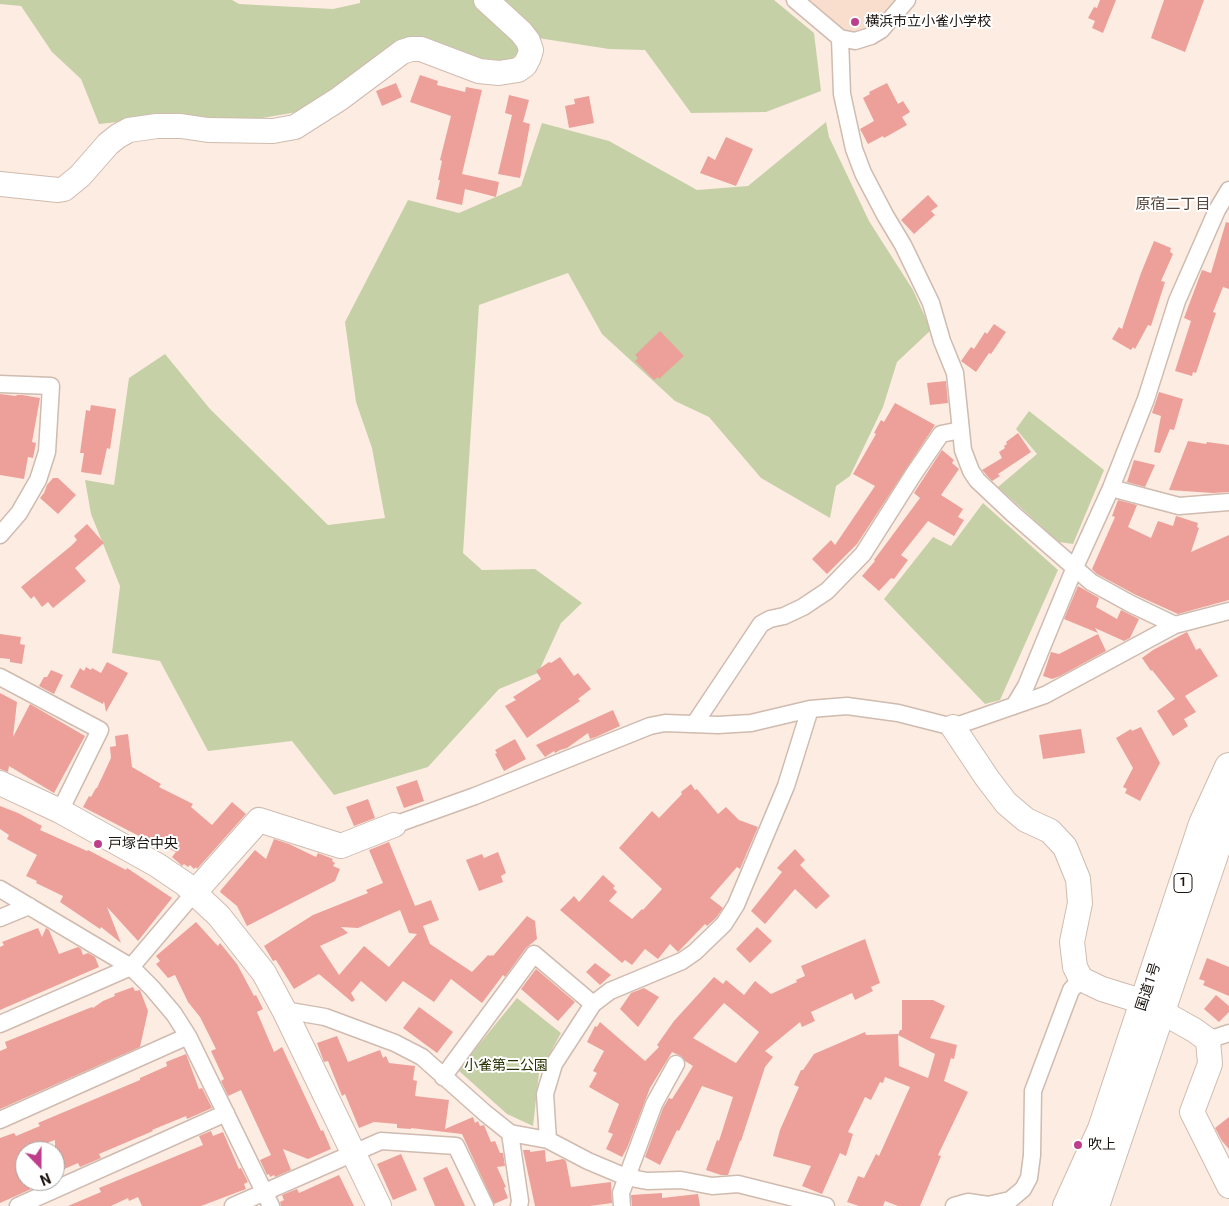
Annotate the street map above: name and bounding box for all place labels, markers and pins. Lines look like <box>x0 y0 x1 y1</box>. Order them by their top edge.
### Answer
place label: 横浜市立小雀小学校 <box>865 14 991 30</box>
marker: 横浜市立小雀小学校 <box>849 16 861 28</box>
place label: 戸塚台中央 <box>108 836 178 852</box>
marker: 戸塚台中央 <box>92 838 104 850</box>
place label: 吹上 <box>1088 1137 1116 1153</box>
marker: 吹上 <box>1072 1139 1084 1151</box>

